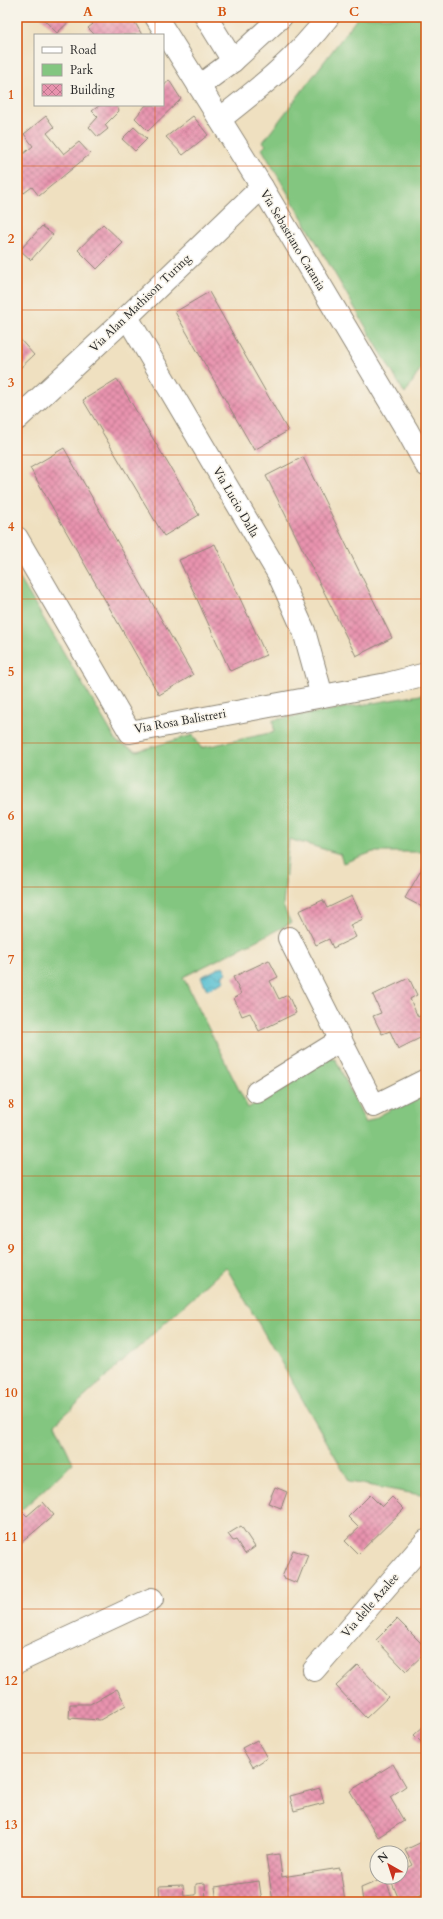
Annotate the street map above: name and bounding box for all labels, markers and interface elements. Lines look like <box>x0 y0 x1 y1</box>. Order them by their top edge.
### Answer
text: A <box>83 3 93 21</box>
text: B <box>217 3 227 21</box>
text: C <box>349 3 359 21</box>
legend <box>34 34 164 106</box>
text: Road <box>70 42 97 58</box>
text: Park <box>70 62 94 78</box>
text: Building <box>70 82 115 98</box>
text: 1 <box>8 86 14 104</box>
street label: Via Sebastiano Catania <box>256 186 330 294</box>
text: 2 <box>8 230 15 248</box>
street label: Via Alan Mathison Turing <box>86 250 194 356</box>
text: 3 <box>8 374 15 392</box>
street label: Via Lucio Dalla <box>209 464 263 541</box>
text: 4 <box>8 518 15 536</box>
text: 5 <box>8 663 14 681</box>
street label: Via Rosa Balistreri <box>133 705 228 737</box>
text: 6 <box>8 807 15 825</box>
text: 7 <box>8 951 15 969</box>
text: 8 <box>8 1095 14 1113</box>
text: 9 <box>8 1240 15 1258</box>
text: 10 <box>4 1384 18 1402</box>
text: 11 <box>4 1528 18 1546</box>
street label: Via delle Azalee <box>338 1569 402 1641</box>
text: 12 <box>4 1672 18 1690</box>
text: 13 <box>4 1816 18 1834</box>
north arrow <box>369 1845 409 1885</box>
text: N <box>375 1848 392 1866</box>

